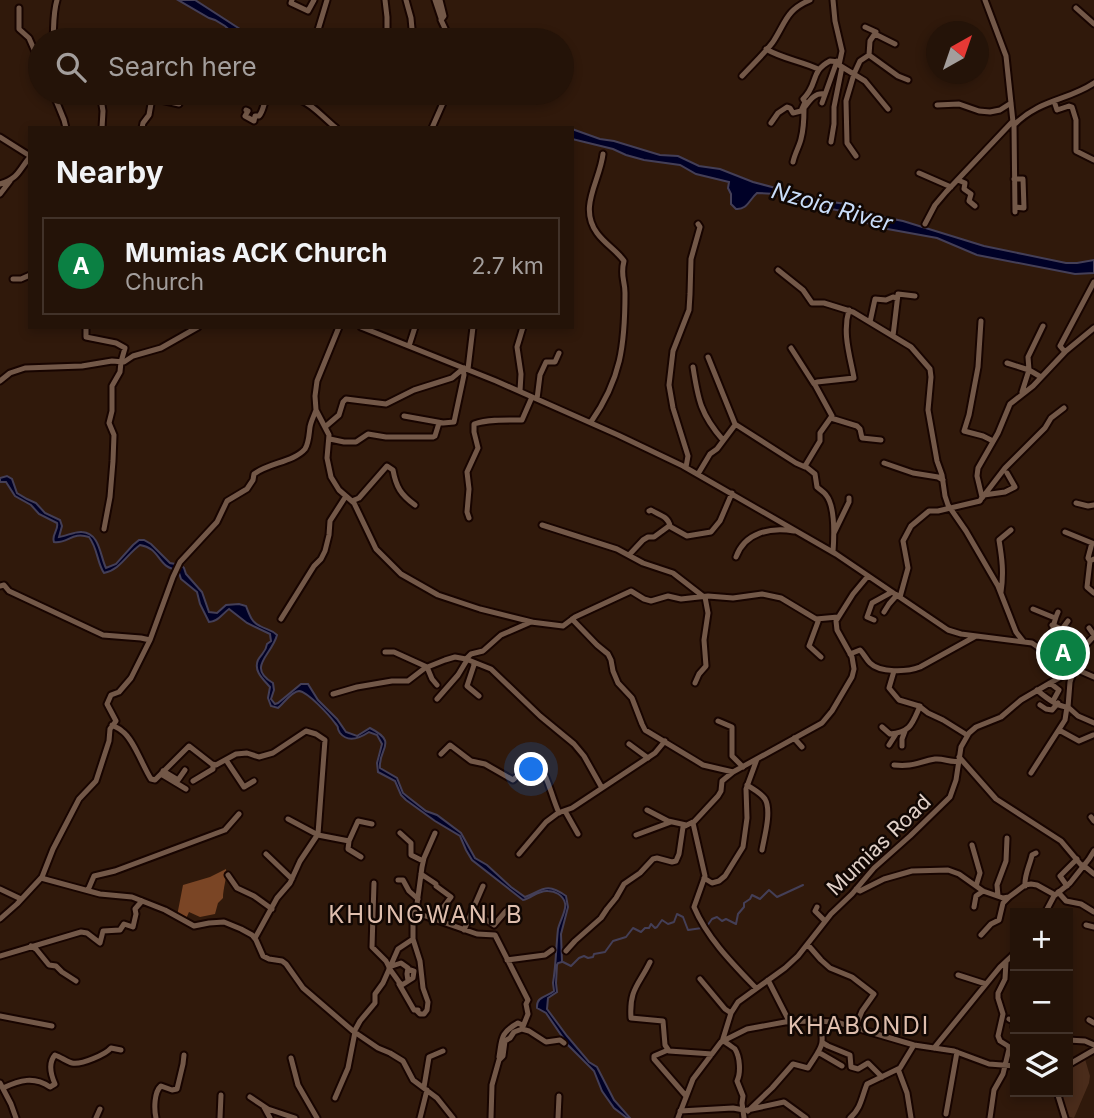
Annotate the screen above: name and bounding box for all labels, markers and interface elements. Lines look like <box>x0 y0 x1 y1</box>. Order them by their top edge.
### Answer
north arrow <box>926 21 989 84</box>
search box <box>28 28 574 105</box>
icon: search <box>52 48 90 86</box>
text: Search here <box>108 51 257 82</box>
text: Nearby <box>56 154 164 190</box>
water label: Nzoia River <box>768 176 897 238</box>
text: Mumias ACK Church <box>125 237 387 268</box>
text: A <box>72 252 90 280</box>
text: 2.7 km <box>471 252 544 280</box>
text: Church <box>125 268 204 296</box>
pin: A <box>1040 627 1086 679</box>
your location <box>514 752 548 786</box>
street label: Mumias Road <box>822 789 936 900</box>
district label: KHUNGWANI B <box>328 900 524 929</box>
map controls <box>1010 908 1073 1097</box>
button: + <box>1010 908 1073 971</box>
button: − <box>1010 971 1073 1034</box>
district label: KHABONDI <box>788 1011 930 1040</box>
button: layers <box>1010 1034 1073 1097</box>

